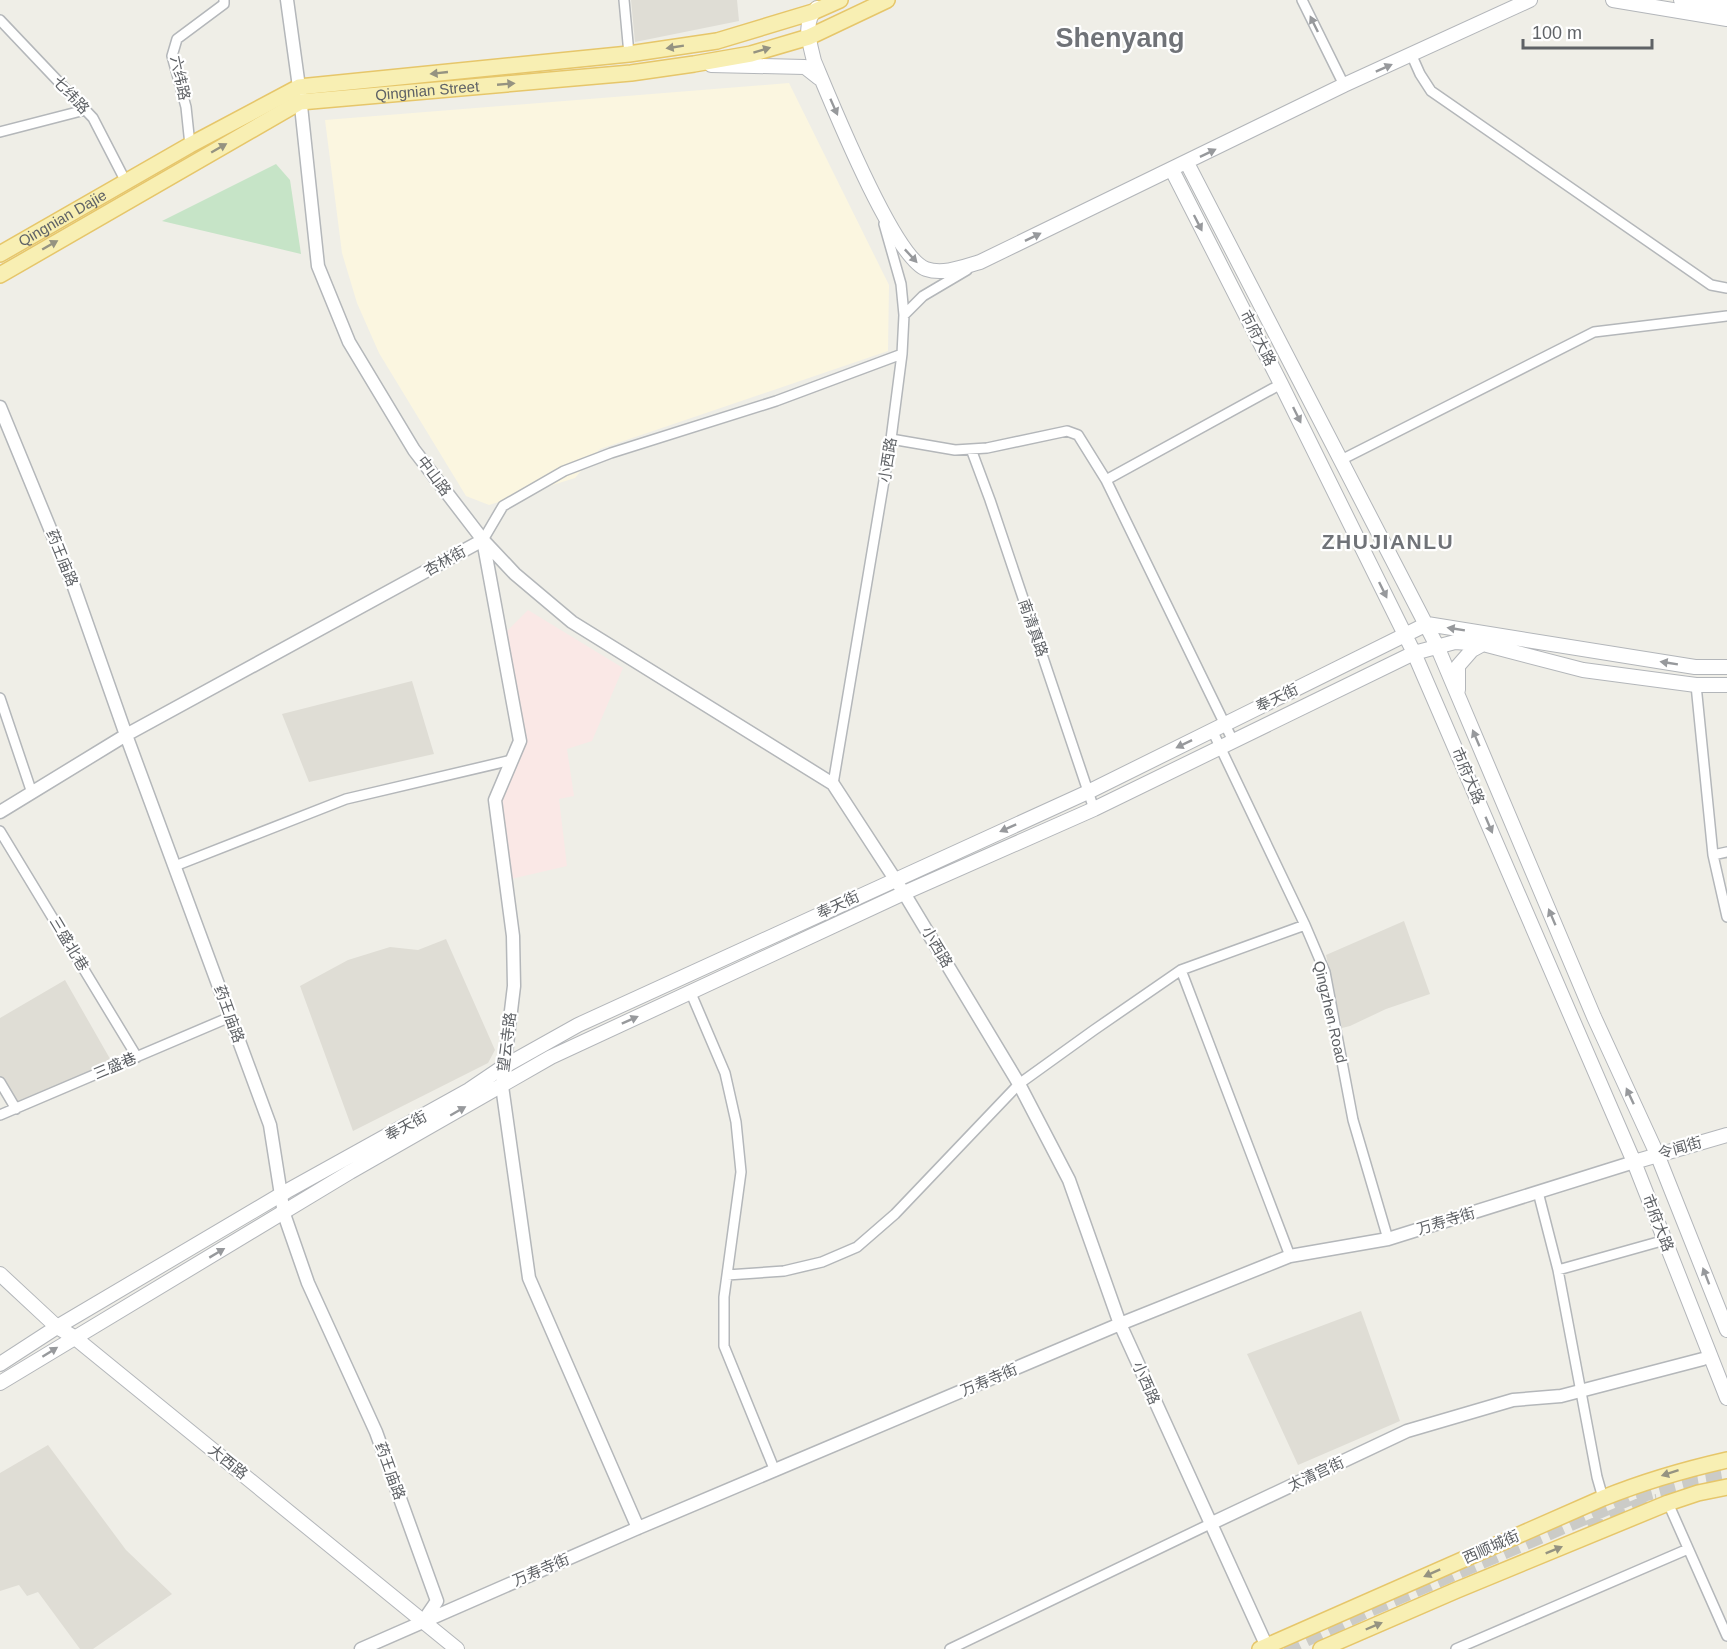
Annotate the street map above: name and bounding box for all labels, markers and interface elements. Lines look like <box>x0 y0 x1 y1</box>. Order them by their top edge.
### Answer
scale bar <box>1523 12 1652 50</box>
one-way arrow <box>1309 15 1318 32</box>
district label: Shenyang <box>1055 23 1185 53</box>
text: 100 m <box>1532 23 1582 43</box>
one-way arrow <box>665 43 684 52</box>
one-way arrow <box>753 45 771 54</box>
street label: 六纬路 <box>167 54 193 102</box>
one-way arrow <box>1375 63 1393 73</box>
one-way arrow <box>430 68 449 78</box>
street label: 七纬路 <box>50 72 93 117</box>
street label: Qingnian Street <box>374 77 481 103</box>
one-way arrow <box>497 79 516 88</box>
one-way arrow <box>829 98 839 116</box>
one-way arrow <box>211 143 228 153</box>
one-way arrow <box>1200 148 1217 157</box>
street label: Qingnian Dajie <box>15 186 109 250</box>
one-way arrow <box>1193 214 1203 231</box>
one-way arrow <box>1024 233 1041 242</box>
one-way arrow <box>42 241 59 251</box>
one-way arrow <box>904 248 917 263</box>
street label: 市府大路 <box>1237 307 1280 368</box>
one-way arrow <box>1292 406 1301 423</box>
street label: 小西路 <box>876 436 899 483</box>
street label: 中山路 <box>414 453 455 499</box>
street label: 药王庙路 <box>43 527 82 589</box>
district label: ZHUJIANLU <box>1322 530 1454 553</box>
street label: 杏林街 <box>421 542 469 579</box>
one-way arrow <box>1378 581 1387 598</box>
street label: 南清真路 <box>1016 597 1051 659</box>
one-way arrow <box>1446 624 1465 633</box>
one-way arrow <box>1659 659 1678 668</box>
street label: 奉天街 <box>1253 680 1301 715</box>
one-way arrow <box>1471 729 1480 747</box>
one-way arrow <box>1175 739 1192 749</box>
street label: 市府大路 <box>1449 745 1488 807</box>
one-way arrow <box>1484 816 1494 834</box>
one-way arrow <box>999 824 1017 833</box>
street label: 奉天街 <box>814 887 862 922</box>
one-way arrow <box>1547 908 1557 926</box>
street label: 三盛北巷 <box>47 914 92 974</box>
street label: 小西路 <box>919 923 956 970</box>
street label: Qingzhen Road <box>1310 959 1350 1065</box>
street label: 药王庙路 <box>211 983 248 1045</box>
street label: 望云寺路 <box>494 1011 519 1073</box>
one-way arrow <box>621 1015 639 1025</box>
street label: 三盛巷 <box>91 1049 139 1082</box>
one-way arrow <box>1625 1087 1635 1105</box>
one-way arrow <box>450 1106 467 1116</box>
street label: 奉天街 <box>382 1107 430 1144</box>
street label: 令闻街 <box>1656 1133 1704 1162</box>
street label: 市府大路 <box>1640 1192 1677 1254</box>
street label: 万寿寺街 <box>1415 1204 1477 1237</box>
one-way arrow <box>209 1248 226 1258</box>
one-way arrow <box>1700 1267 1710 1285</box>
one-way arrow <box>42 1347 58 1358</box>
street label: 小西路 <box>1130 1359 1163 1407</box>
street label: 万寿寺街 <box>958 1360 1020 1399</box>
street label: 药王庙路 <box>372 1440 409 1502</box>
street label: 大西路 <box>205 1441 251 1482</box>
street label: 太清宫街 <box>1285 1453 1347 1494</box>
one-way arrow <box>1661 1469 1679 1479</box>
street label: 西顺城街 <box>1460 1527 1522 1567</box>
one-way arrow <box>1545 1545 1563 1554</box>
street label: 万寿寺街 <box>510 1550 572 1589</box>
one-way arrow <box>1423 1568 1441 1578</box>
one-way arrow <box>1366 1621 1384 1631</box>

